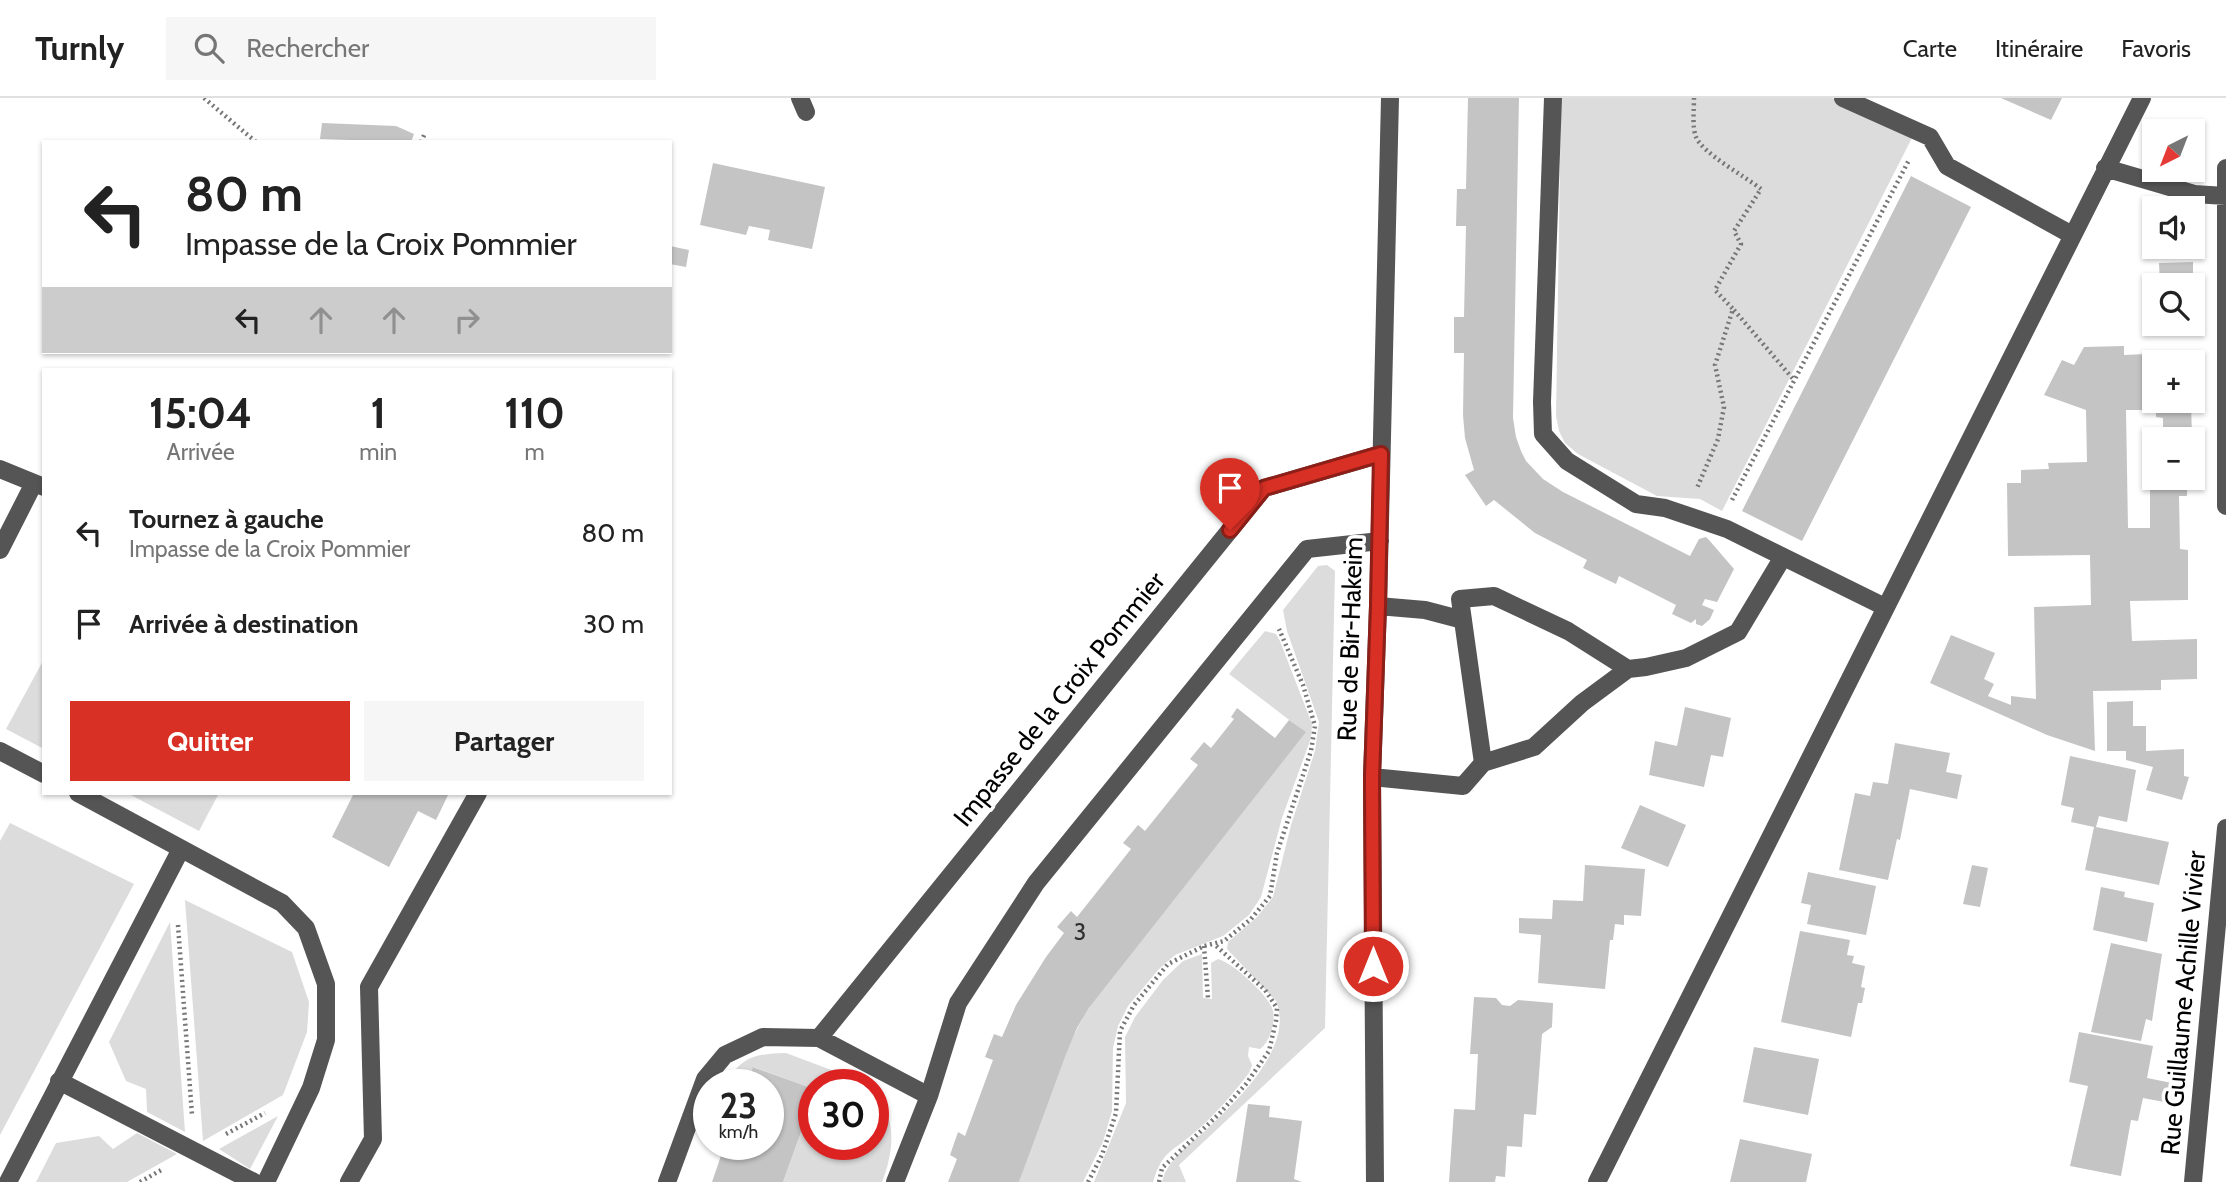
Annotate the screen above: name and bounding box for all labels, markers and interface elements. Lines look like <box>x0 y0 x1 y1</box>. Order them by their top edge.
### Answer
search box <box>166 17 656 80</box>
text: Turnly <box>35 28 124 68</box>
icon: search <box>190 29 228 67</box>
text: Rechercher <box>246 32 369 64</box>
text: Carte <box>1903 34 1957 63</box>
text: Itinéraire <box>1995 34 2083 63</box>
text: Favoris <box>2121 34 2191 63</box>
north arrow <box>2142 119 2205 182</box>
map controls <box>2142 119 2205 490</box>
text: 80 m <box>185 164 303 223</box>
icon: left <box>70 168 161 259</box>
button: sound <box>2142 196 2205 259</box>
text: Impasse de la Croix Pommier <box>185 224 577 263</box>
button: search <box>2142 273 2205 336</box>
icon: left <box>229 301 267 339</box>
icon: ahead <box>302 301 340 339</box>
icon: ahead <box>375 301 413 339</box>
icon: right <box>448 301 486 339</box>
button: + <box>2142 350 2205 413</box>
text: 15:04 <box>149 387 252 439</box>
text: 1 <box>370 387 386 439</box>
text: 110 <box>504 387 565 439</box>
button: − <box>2142 427 2205 490</box>
text: Arrivée <box>167 438 235 466</box>
text: min <box>359 438 397 466</box>
text: m <box>525 438 545 466</box>
pin <box>1200 458 1260 530</box>
icon: arrive <box>1211 469 1249 507</box>
text: Tournez à gauche <box>129 503 324 535</box>
icon: left <box>70 514 108 552</box>
text: 80 m <box>581 517 644 549</box>
text: Impasse de la Croix Pommier <box>129 535 410 563</box>
street label: Rue de Bir-Hakeim <box>1330 536 1370 742</box>
street label: Impasse de la Croix Pommier <box>946 565 1172 833</box>
icon: arrive <box>70 605 108 643</box>
text: Arrivée à destination <box>129 608 359 640</box>
text: 30 m <box>583 608 644 640</box>
button: Quitter <box>70 701 350 781</box>
button: Partager <box>364 701 644 781</box>
street label: Rue Guillaume Achille Vivier <box>2154 849 2212 1157</box>
house number: 3 <box>1074 918 1086 946</box>
position arrow <box>1336 929 1410 1003</box>
speed limit sign: 30 <box>798 1069 889 1160</box>
text: 23 <box>720 1084 757 1127</box>
text: km/h <box>719 1121 758 1143</box>

